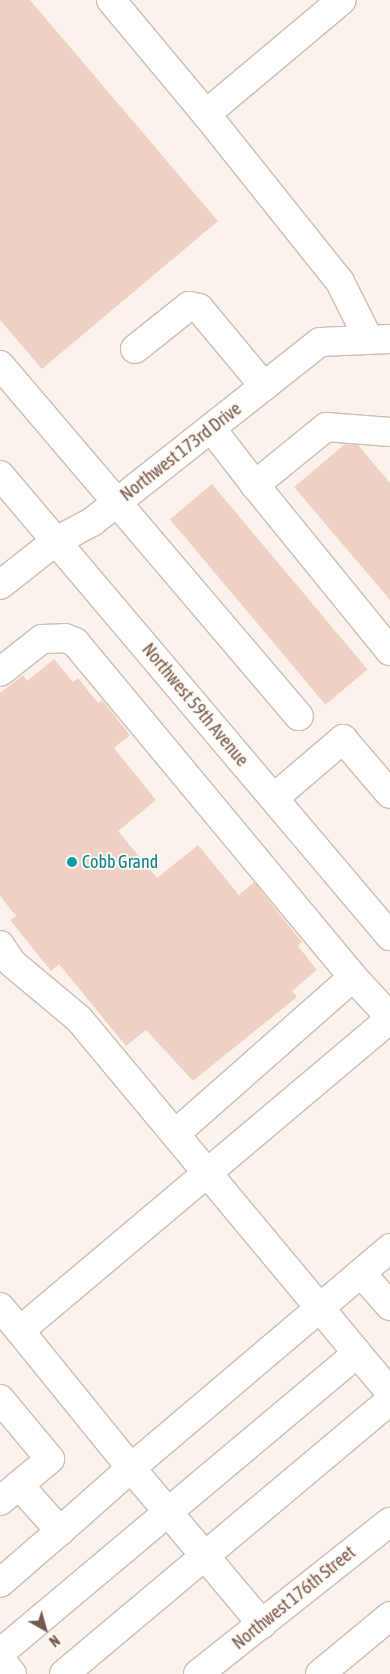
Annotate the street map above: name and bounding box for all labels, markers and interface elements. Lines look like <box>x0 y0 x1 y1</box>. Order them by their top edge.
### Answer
street label: Northwest 173rd Drive <box>116 398 246 506</box>
street label: Northwest 59th Avenue <box>137 639 253 771</box>
place label: Cobb Grand <box>82 851 158 873</box>
marker: Cobb Grand <box>66 856 78 868</box>
street label: Northwest 176th Street <box>228 1542 360 1654</box>
north arrow <box>20 1604 70 1654</box>
text: N <box>46 1632 62 1650</box>

